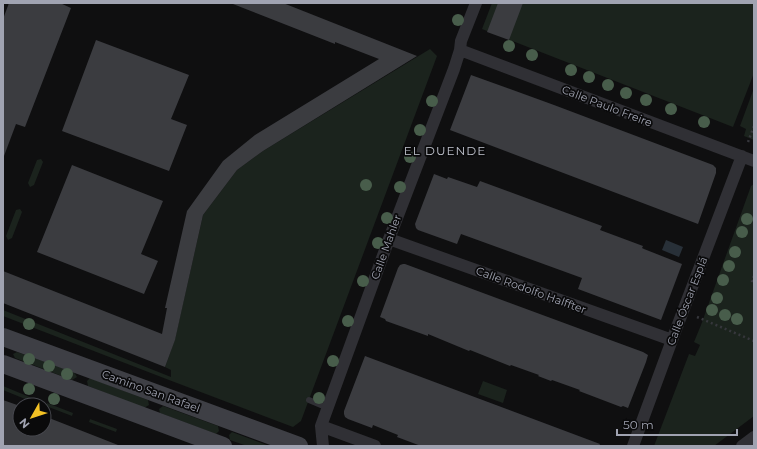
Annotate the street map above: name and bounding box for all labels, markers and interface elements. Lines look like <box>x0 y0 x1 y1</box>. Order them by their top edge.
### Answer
street label: Calle Paulo Freire <box>560 82 654 130</box>
district label: EL DUENDE <box>404 143 486 158</box>
street label: Calle Mahler <box>368 213 404 281</box>
street label: Calle Óscar Esplá <box>664 255 710 347</box>
street label: Calle Rodolfo Halffter <box>474 264 588 316</box>
street label: Camino San Rafael <box>100 367 202 415</box>
north arrow <box>12 397 52 437</box>
scale bar <box>617 411 737 437</box>
text: N <box>16 415 32 431</box>
text: 50 m <box>623 417 654 432</box>

